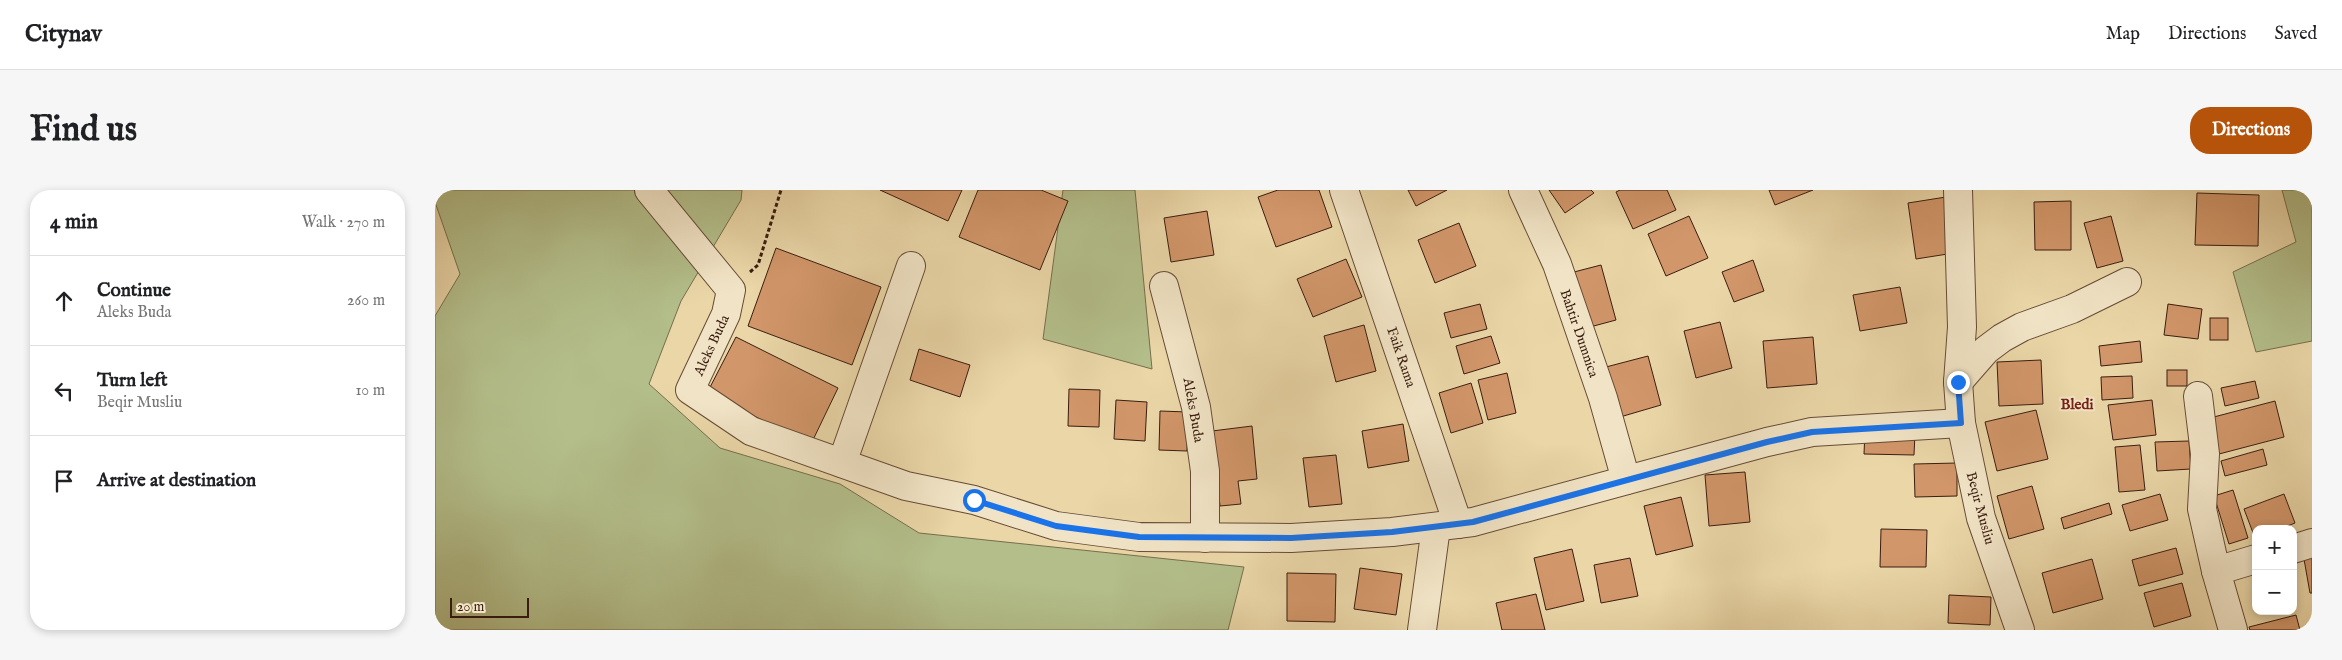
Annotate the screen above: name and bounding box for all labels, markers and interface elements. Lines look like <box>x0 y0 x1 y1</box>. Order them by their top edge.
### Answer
text: Citynav <box>25 19 102 50</box>
text: Map <box>2106 23 2140 46</box>
text: Directions <box>2168 23 2246 46</box>
text: Saved <box>2274 23 2317 46</box>
button: Directions <box>2190 107 2312 154</box>
text: Find us <box>30 108 137 153</box>
text: 4 min <box>50 209 98 236</box>
text: Walk · 270 m <box>302 213 385 233</box>
text: Continue <box>97 279 171 303</box>
icon: ahead <box>50 287 78 315</box>
street label: Bahtir Dumnica <box>1556 287 1603 381</box>
text: 260 m <box>347 291 385 311</box>
text: Aleks Buda <box>97 303 171 323</box>
street label: Aleks Buda <box>690 311 734 380</box>
street label: Faik Rama <box>1382 325 1420 391</box>
text: Turn left <box>97 369 168 393</box>
route end <box>1947 371 1970 394</box>
street label: Aleks Buda <box>1178 376 1208 445</box>
icon: left <box>50 377 78 405</box>
text: 10 m <box>355 381 385 401</box>
text: Beqir Musliu <box>97 393 182 413</box>
district label: Bledi <box>2061 395 2093 414</box>
icon: arrive <box>50 467 78 495</box>
text: Arrive at destination <box>97 469 256 493</box>
street label: Beqir Musliu <box>1962 470 1998 547</box>
route start <box>963 489 986 512</box>
map controls <box>2252 525 2297 615</box>
button: + <box>2252 525 2297 570</box>
button: − <box>2252 570 2297 615</box>
scale bar <box>450 595 529 618</box>
text: 20 m <box>457 598 484 616</box>

